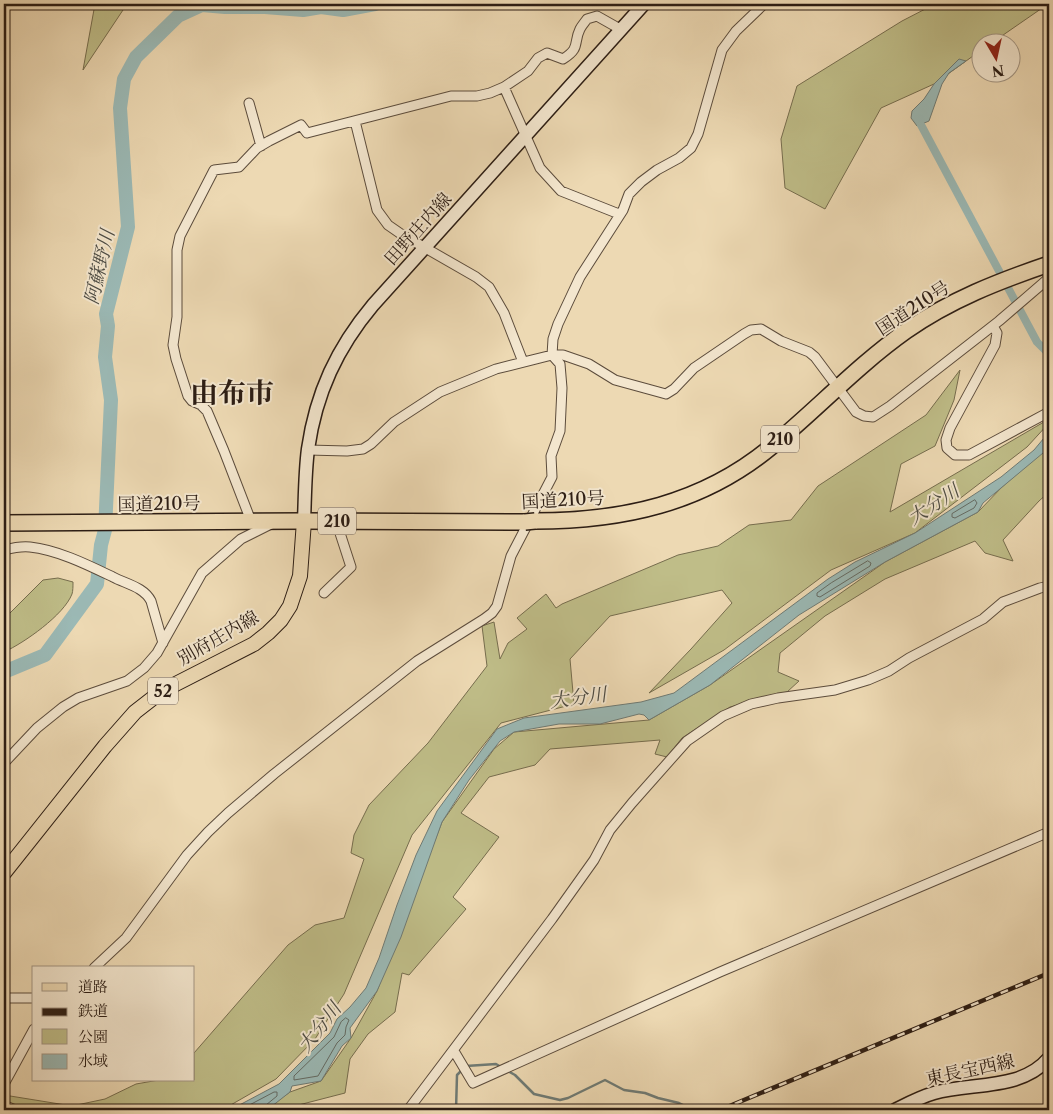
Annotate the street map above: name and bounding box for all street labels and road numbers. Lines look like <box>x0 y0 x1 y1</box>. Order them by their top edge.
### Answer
street label: 田野庄内線 <box>380 188 456 270</box>
street label: 国道210号 <box>872 276 954 340</box>
road number: 210 <box>761 426 799 452</box>
street label: 国道210号 <box>521 487 605 513</box>
street label: 国道210号 <box>117 492 201 516</box>
road number: 210 <box>318 508 356 534</box>
street label: 別府庄内線 <box>174 606 262 670</box>
road number: 52 <box>148 678 178 704</box>
street label: 東長宝西線 <box>924 1050 1016 1090</box>

